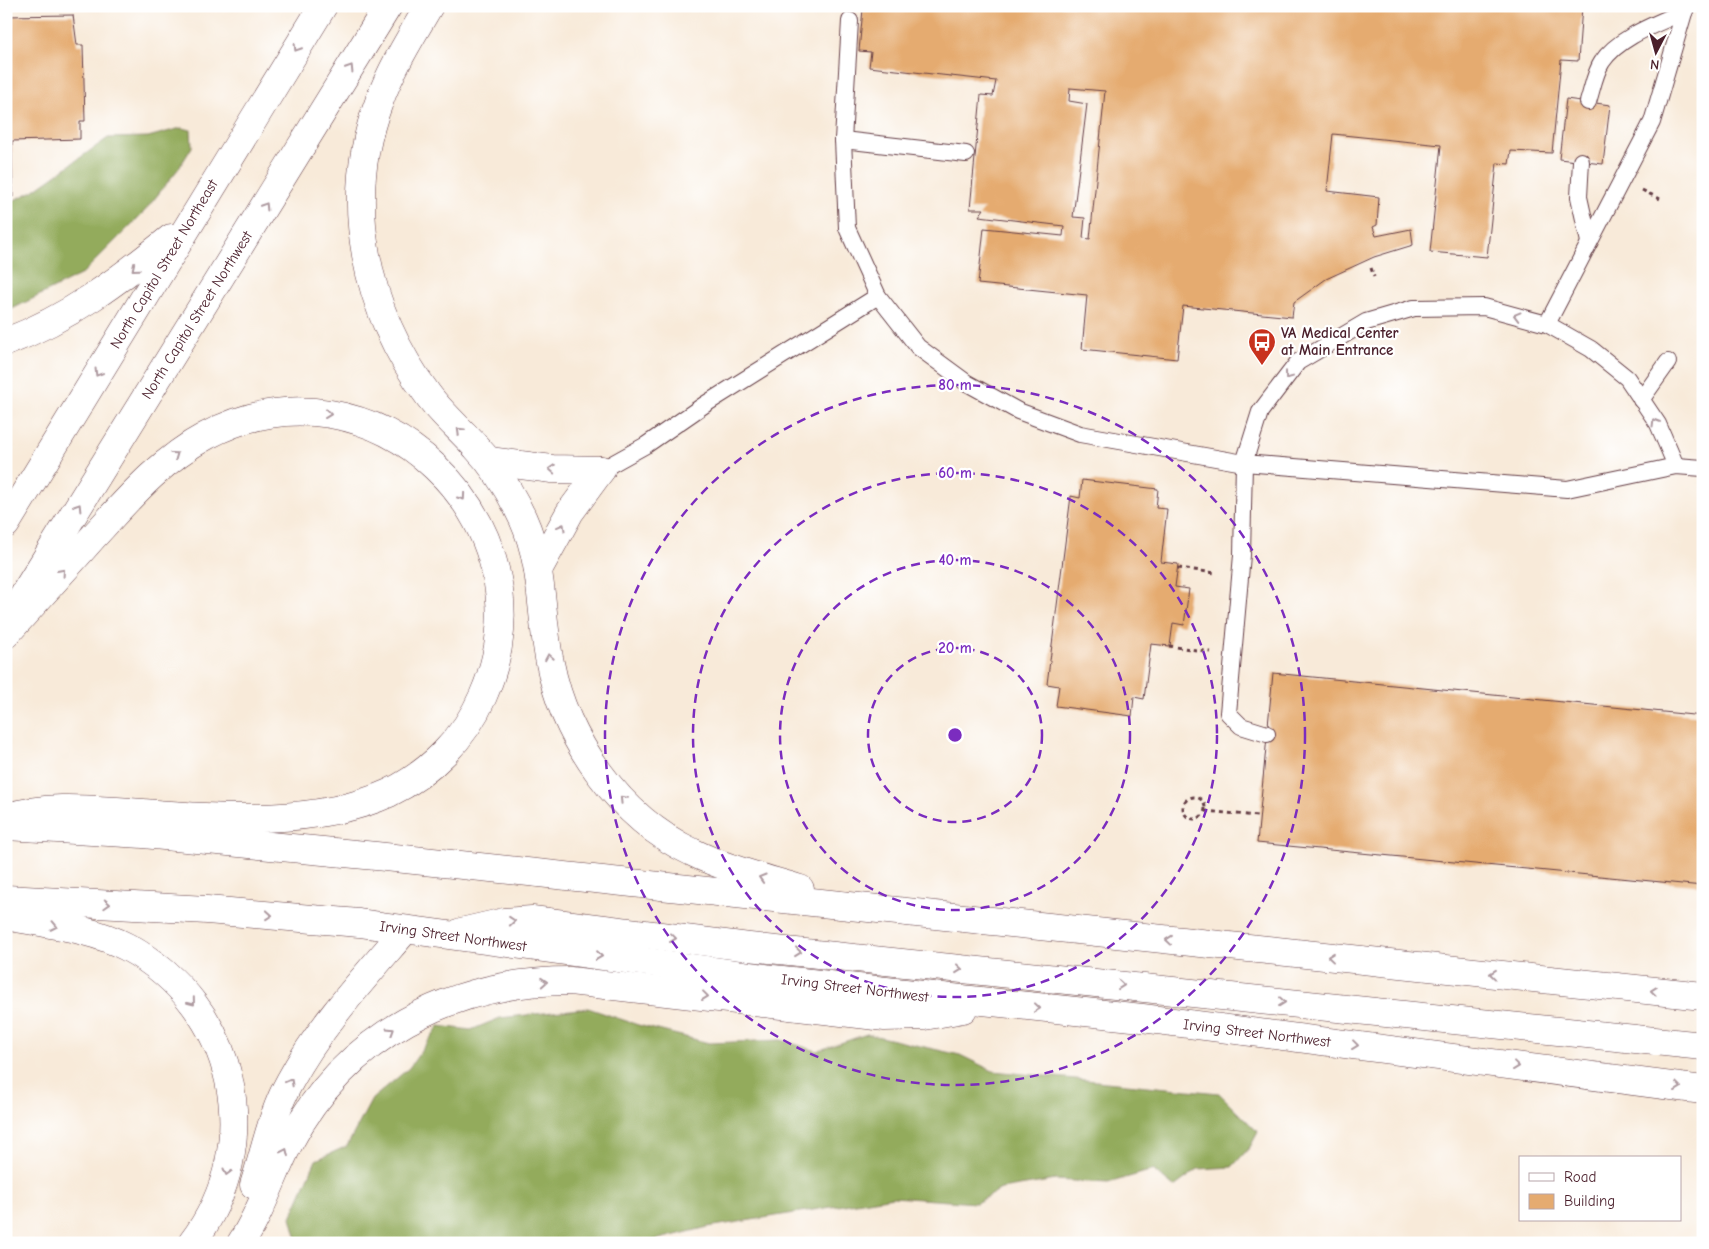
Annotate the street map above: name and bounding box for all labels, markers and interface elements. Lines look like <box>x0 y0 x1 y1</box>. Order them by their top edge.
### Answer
north arrow <box>1632 28 1682 78</box>
one-way arrow <box>294 42 303 51</box>
text: N <box>1649 56 1660 73</box>
one-way arrow <box>344 64 354 73</box>
street label: North Capitol Street Northeast <box>106 176 222 352</box>
one-way arrow <box>258 202 268 211</box>
street label: North Capitol Street Northwest <box>138 227 257 402</box>
one-way arrow <box>132 262 141 270</box>
one-way arrow <box>1512 311 1521 322</box>
place label: VA Medical Center at Main Entrance <box>1281 324 1399 359</box>
bus stop icon: VA Medical Center at Main Entrance <box>1247 327 1277 366</box>
one-way arrow <box>94 367 104 376</box>
one-way arrow <box>1285 370 1293 379</box>
text: 80 m <box>938 376 972 394</box>
one-way arrow <box>324 408 332 419</box>
one-way arrow <box>1652 418 1662 427</box>
one-way arrow <box>457 428 466 437</box>
one-way arrow <box>169 453 178 461</box>
one-way arrow <box>548 464 556 475</box>
text: 60 m <box>938 464 972 482</box>
one-way arrow <box>456 491 465 501</box>
one-way arrow <box>71 504 81 513</box>
one-way arrow <box>556 524 566 533</box>
text: 40 m <box>939 551 972 569</box>
one-way arrow <box>56 568 65 577</box>
text: 20 m <box>938 639 972 657</box>
one-way arrow <box>544 653 554 661</box>
centre of rings <box>946 726 964 744</box>
one-way arrow <box>620 796 629 805</box>
one-way arrow <box>758 873 767 883</box>
one-way arrow <box>104 898 112 909</box>
one-way arrow <box>266 910 274 921</box>
one-way arrow <box>508 916 516 927</box>
street label: Irving Street Northwest <box>378 917 528 955</box>
one-way arrow <box>50 920 58 931</box>
one-way arrow <box>669 932 677 943</box>
one-way arrow <box>1165 935 1173 946</box>
one-way arrow <box>794 946 802 957</box>
one-way arrow <box>596 950 604 961</box>
one-way arrow <box>1327 952 1335 963</box>
one-way arrow <box>956 963 964 974</box>
one-way arrow <box>1488 969 1496 980</box>
street label: Irving Street Northwest <box>780 970 930 1006</box>
one-way arrow <box>540 976 548 987</box>
one-way arrow <box>1117 980 1125 991</box>
one-way arrow <box>1650 986 1658 997</box>
one-way arrow <box>701 991 710 1001</box>
one-way arrow <box>1279 996 1287 1007</box>
one-way arrow <box>187 997 196 1006</box>
one-way arrow <box>1034 1002 1042 1013</box>
street label: Irving Street Northwest <box>1182 1015 1332 1051</box>
one-way arrow <box>385 1028 394 1037</box>
one-way arrow <box>1351 1040 1360 1050</box>
one-way arrow <box>1513 1060 1521 1071</box>
one-way arrow <box>284 1078 294 1087</box>
one-way arrow <box>1673 1081 1682 1091</box>
one-way arrow <box>279 1148 289 1157</box>
legend <box>1519 1156 1682 1222</box>
one-way arrow <box>223 1167 233 1175</box>
text: Road <box>1564 1168 1596 1186</box>
text: Building <box>1564 1192 1615 1210</box>

